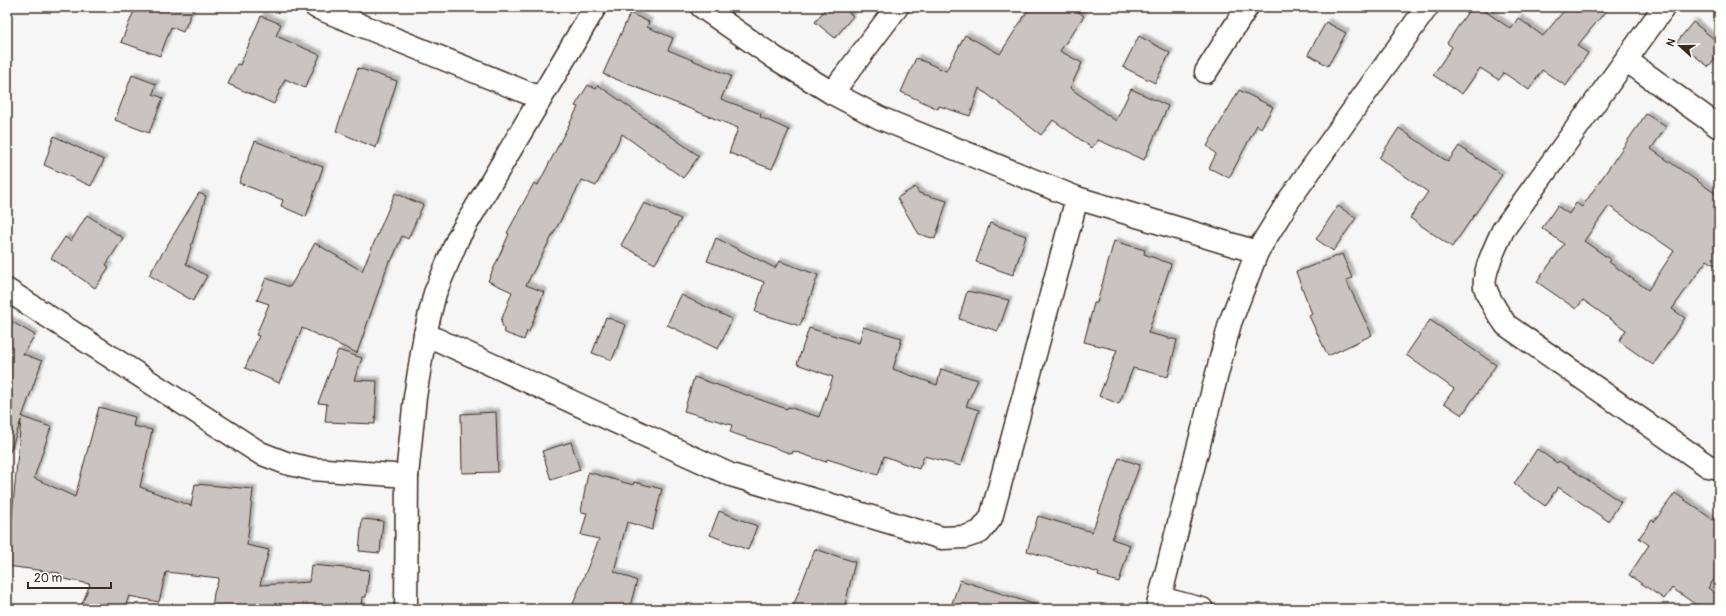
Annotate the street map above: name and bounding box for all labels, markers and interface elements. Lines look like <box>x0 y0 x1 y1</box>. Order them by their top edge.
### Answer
north arrow <box>1660 26 1700 66</box>
text: N <box>1664 36 1679 48</box>
scale bar <box>28 564 111 590</box>
text: 20 m <box>34 571 63 586</box>

